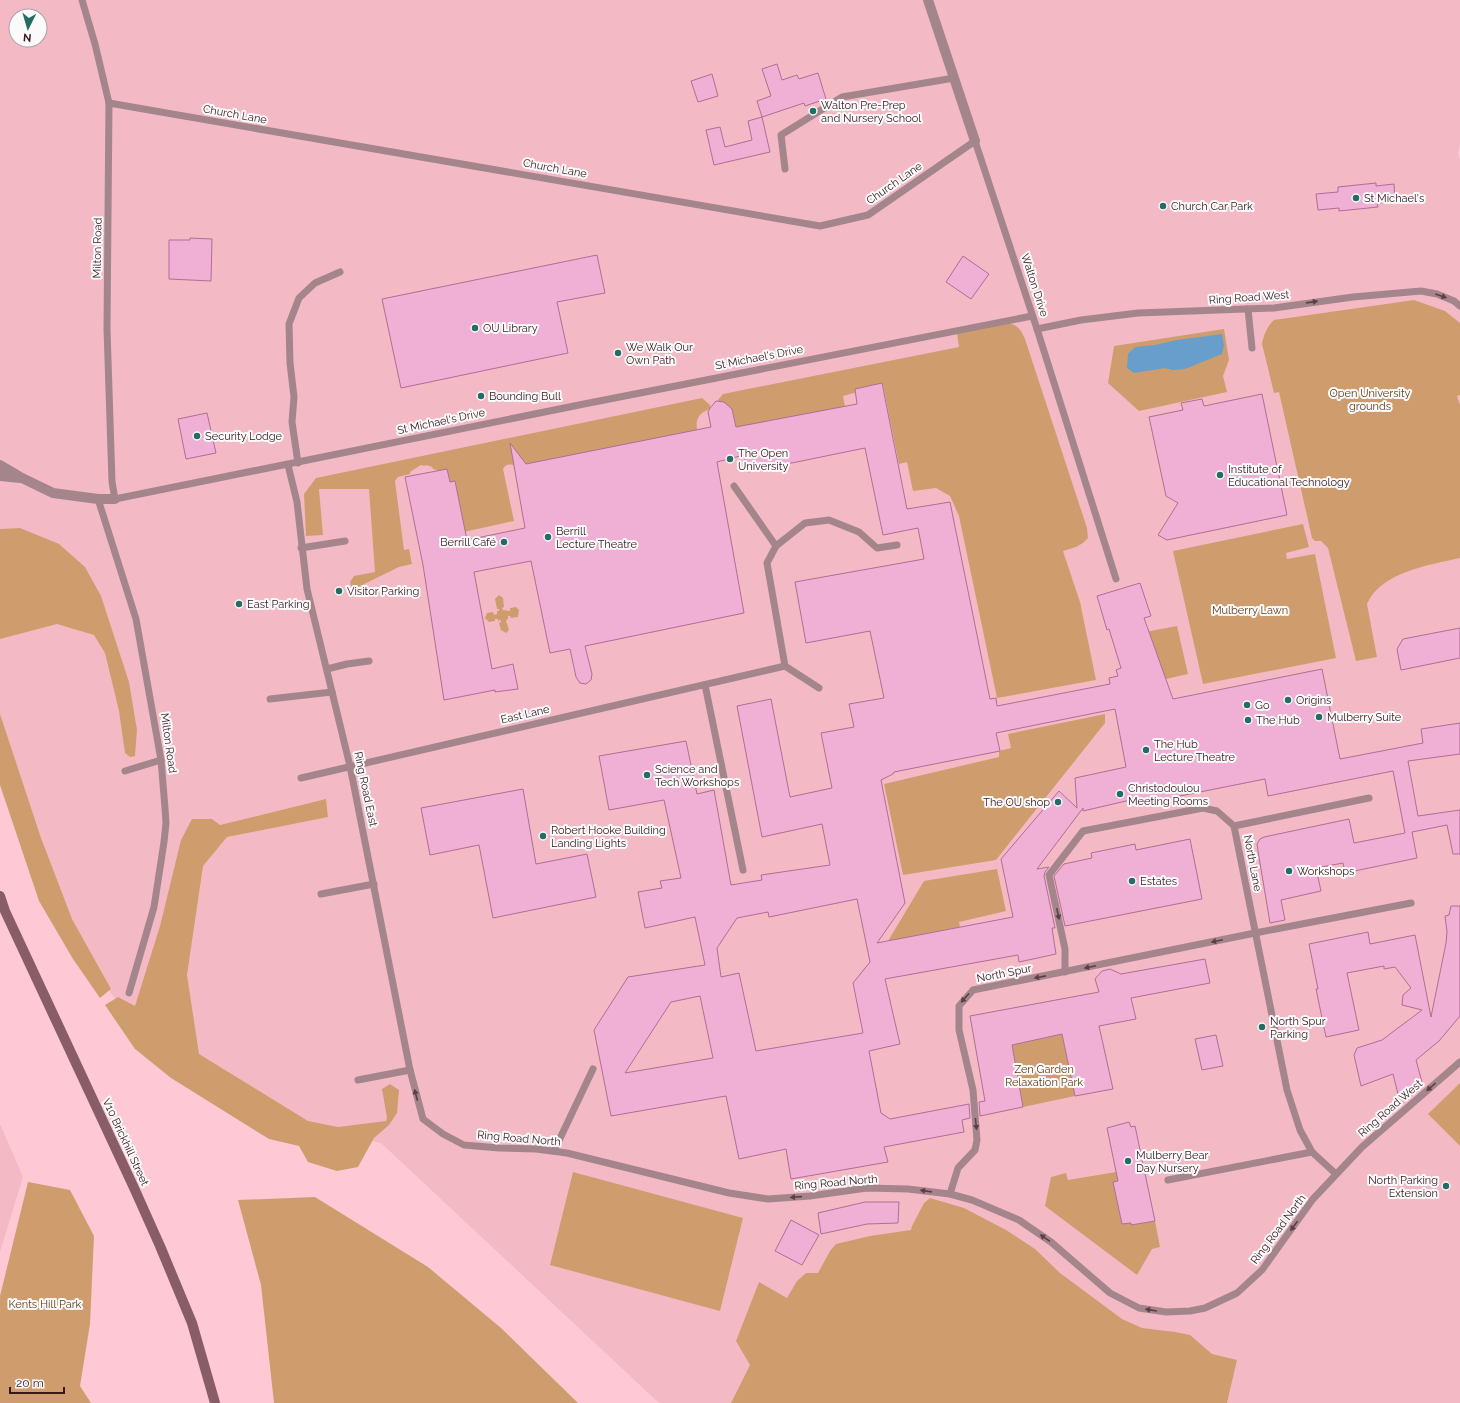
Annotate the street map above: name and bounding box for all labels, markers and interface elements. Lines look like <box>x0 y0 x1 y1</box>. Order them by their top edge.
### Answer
north arrow <box>8 8 48 48</box>
text: N <box>22 31 32 44</box>
place label: Walton Pre-Prep and Nursery School <box>821 99 921 125</box>
street label: Church Lane <box>202 102 268 127</box>
marker: Walton Pre-Prep and Nursery School <box>808 106 818 116</box>
street label: Church Lane <box>522 156 588 181</box>
street label: Church Lane <box>864 159 925 207</box>
place label: St Michael's <box>1364 192 1424 205</box>
marker: St Michael's <box>1351 193 1361 203</box>
place label: Church Car Park <box>1171 200 1253 213</box>
marker: Church Car Park <box>1158 201 1168 211</box>
street label: Milton Road <box>90 217 105 279</box>
street label: Walton Drive <box>1018 252 1051 319</box>
street label: Ring Road West <box>1208 288 1290 307</box>
one-way arrow <box>1435 293 1447 299</box>
one-way arrow <box>1306 299 1318 305</box>
place label: OU Library <box>483 322 538 335</box>
marker: OU Library <box>470 323 480 333</box>
place label: We Walk Our Own Path <box>626 341 693 367</box>
street label: St Michael's Drive <box>714 342 805 372</box>
marker: We Walk Our Own Path <box>613 348 623 358</box>
park label: Open University grounds <box>1329 387 1411 413</box>
place label: Bounding Bull <box>489 390 561 403</box>
marker: Bounding Bull <box>476 391 486 401</box>
street label: St Michael's Drive <box>396 406 487 437</box>
place label: Security Lodge <box>205 430 283 443</box>
marker: Security Lodge <box>192 431 202 441</box>
place label: The Open University <box>738 447 788 473</box>
marker: The Open University <box>725 454 735 464</box>
place label: Institute of Educational Technology <box>1228 463 1350 489</box>
marker: Institute of Educational Technology <box>1215 470 1225 480</box>
place label: Berrill Lecture Theatre <box>556 525 638 551</box>
marker: Berrill Lecture Theatre <box>543 532 553 542</box>
place label: Berrill Café <box>440 536 497 549</box>
marker: Berrill Café <box>499 537 509 547</box>
place label: Visitor Parking <box>347 585 419 598</box>
marker: Visitor Parking <box>334 586 344 596</box>
place label: East Parking <box>247 598 310 611</box>
marker: East Parking <box>234 599 244 609</box>
park label: Mulberry Lawn <box>1212 604 1288 617</box>
place label: Origins <box>1296 694 1331 707</box>
marker: Origins <box>1283 695 1293 705</box>
place label: Go <box>1255 699 1270 712</box>
marker: Go <box>1242 700 1252 710</box>
street label: East Lane <box>499 702 551 726</box>
place label: Mulberry Suite <box>1327 711 1402 724</box>
street label: Milton Road <box>158 712 179 774</box>
marker: Mulberry Suite <box>1314 712 1324 722</box>
place label: The Hub <box>1256 714 1300 727</box>
marker: The Hub <box>1243 715 1253 725</box>
place label: The Hub Lecture Theatre <box>1154 738 1236 764</box>
marker: The Hub Lecture Theatre <box>1141 745 1151 755</box>
street label: Ring Road East <box>351 750 380 828</box>
place label: Science and Tech Workshops <box>655 763 739 789</box>
marker: Science and Tech Workshops <box>642 770 652 780</box>
place label: Christodoulou Meeting Rooms <box>1128 782 1208 808</box>
marker: Christodoulou Meeting Rooms <box>1115 789 1125 799</box>
place label: The OU shop <box>983 796 1050 809</box>
marker: The OU shop <box>1053 797 1063 807</box>
place label: Robert Hooke Building Landing Lights <box>551 824 666 850</box>
marker: Robert Hooke Building Landing Lights <box>538 831 548 841</box>
street label: North Lane <box>1241 834 1264 893</box>
place label: Workshops <box>1297 865 1354 878</box>
marker: Workshops <box>1284 866 1294 876</box>
place label: Estates <box>1140 875 1177 888</box>
marker: Estates <box>1127 876 1137 886</box>
one-way arrow <box>1055 907 1061 920</box>
one-way arrow <box>1211 939 1223 945</box>
street label: North Spur <box>976 962 1033 985</box>
one-way arrow <box>1084 965 1096 971</box>
one-way arrow <box>1033 975 1046 981</box>
one-way arrow <box>961 993 970 1004</box>
place label: North Spur Parking <box>1270 1015 1326 1041</box>
marker: North Spur Parking <box>1257 1022 1267 1032</box>
park label: Zen Garden Relaxation Park <box>1005 1063 1083 1089</box>
street label: Ring Road West <box>1356 1077 1425 1140</box>
one-way arrow <box>1425 1083 1436 1092</box>
one-way arrow <box>413 1088 419 1100</box>
street label: V10 Brickhill Street <box>100 1097 152 1188</box>
one-way arrow <box>973 1118 979 1130</box>
street label: Ring Road North <box>477 1128 561 1149</box>
place label: Mulberry Bear Day Nursery <box>1136 1149 1208 1175</box>
marker: Mulberry Bear Day Nursery <box>1123 1156 1133 1166</box>
street label: Ring Road North <box>794 1172 878 1193</box>
place label: North Parking Extension <box>1368 1174 1438 1200</box>
marker: North Parking Extension <box>1441 1181 1451 1191</box>
one-way arrow <box>920 1188 932 1194</box>
street label: Ring Road North <box>1248 1192 1309 1267</box>
one-way arrow <box>790 1193 802 1200</box>
one-way arrow <box>1290 1220 1298 1231</box>
one-way arrow <box>1040 1234 1050 1242</box>
park label: Kents Hill Park <box>9 1298 82 1311</box>
one-way arrow <box>1145 1307 1157 1313</box>
scale bar <box>10 1369 64 1395</box>
text: 20 m <box>16 1376 44 1390</box>

